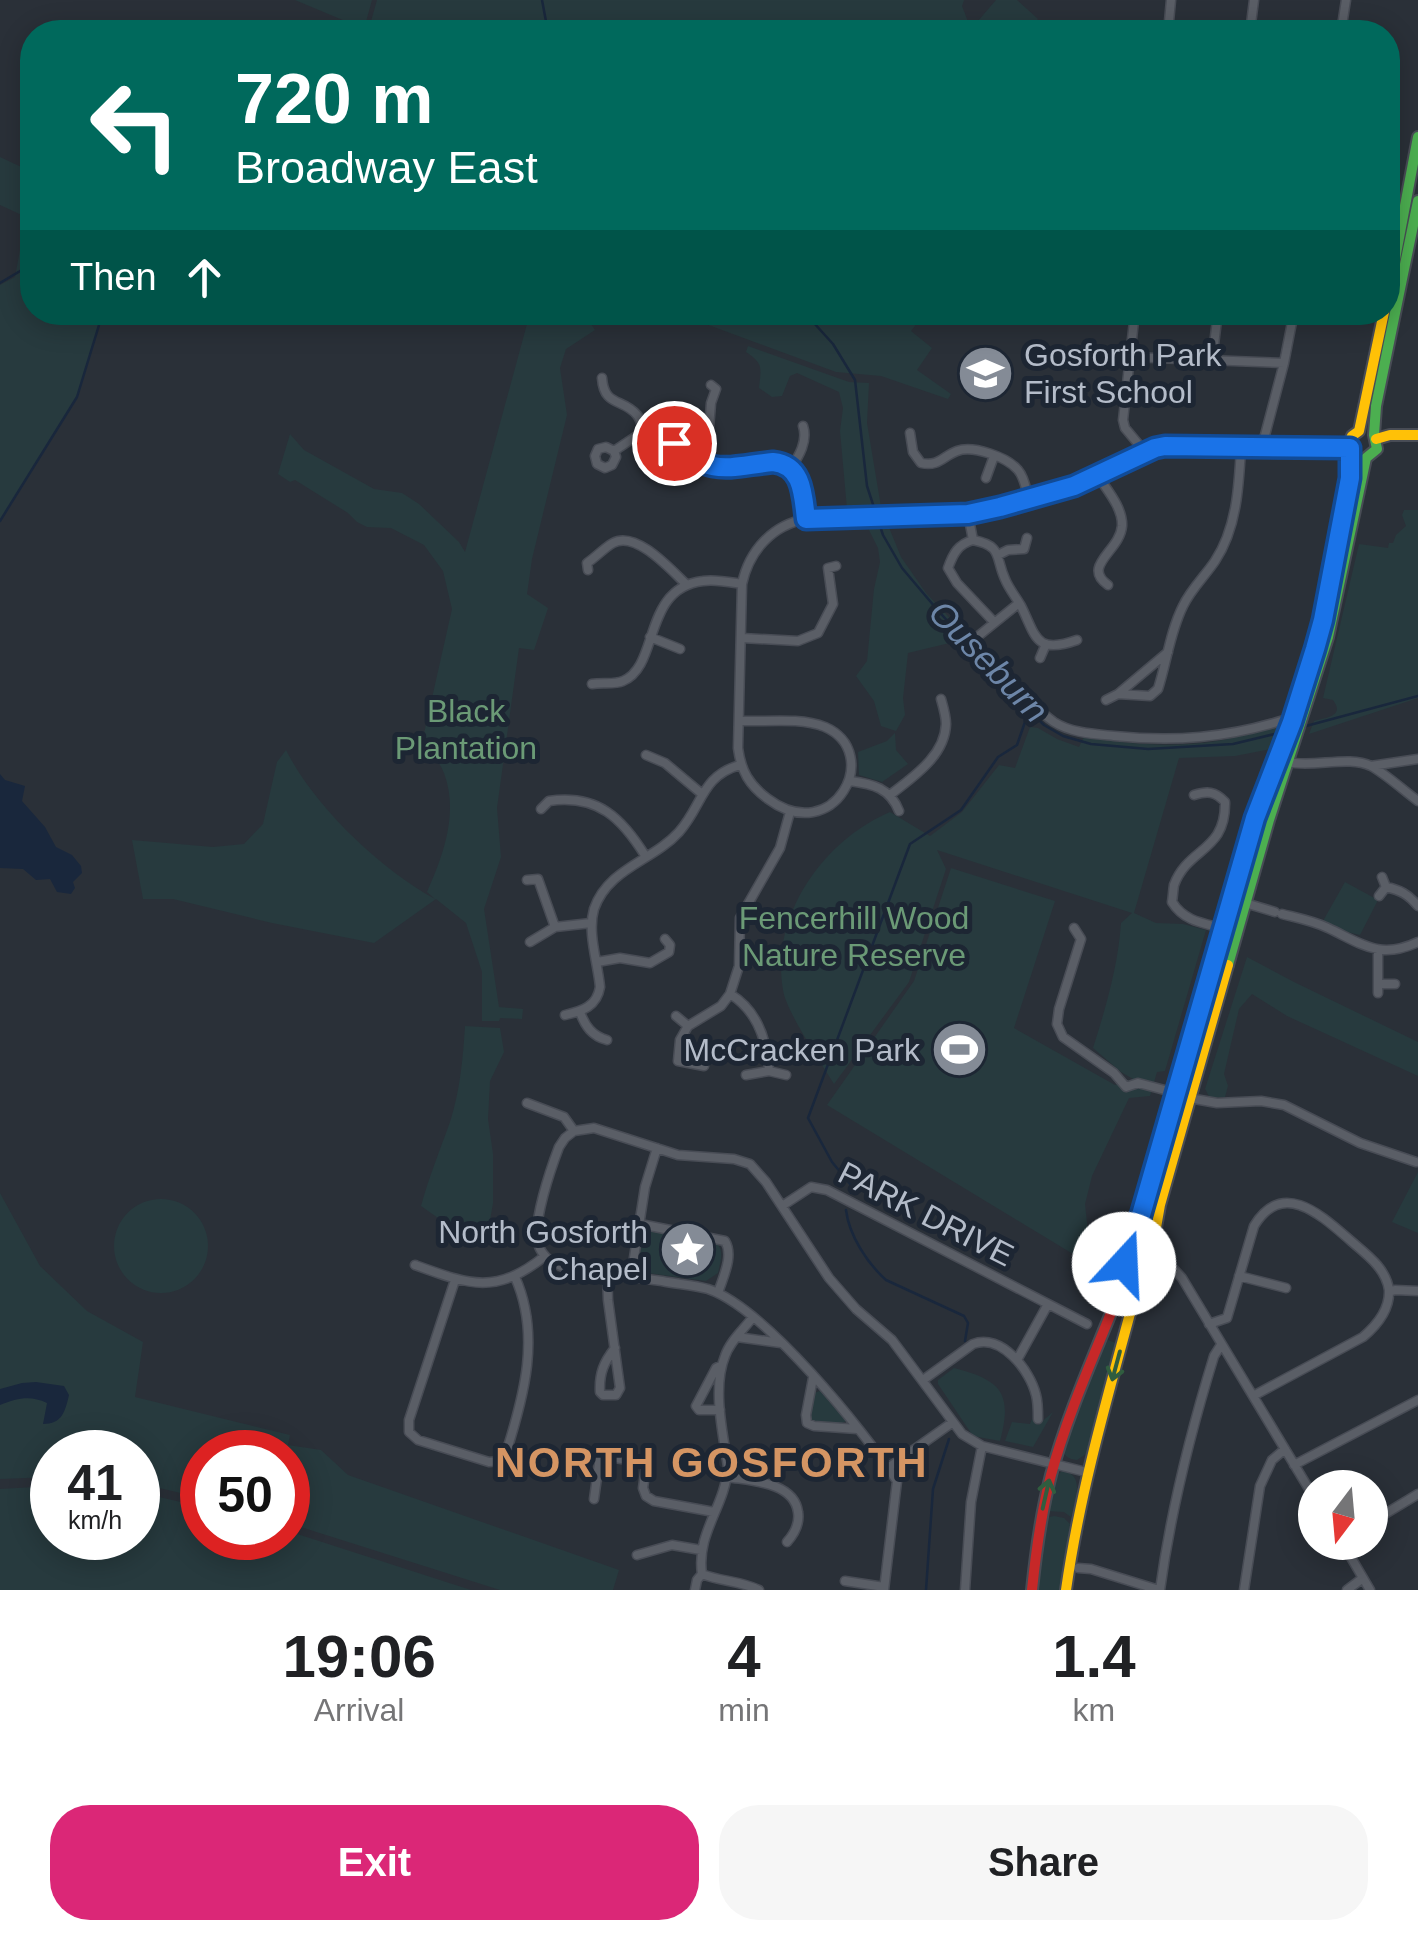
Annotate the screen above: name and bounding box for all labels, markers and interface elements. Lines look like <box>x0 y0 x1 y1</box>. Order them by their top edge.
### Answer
icon: left <box>70 60 200 190</box>
text: 720 m <box>235 60 433 138</box>
text: Broadway East <box>235 142 538 193</box>
icon: ahead <box>177 250 232 305</box>
text: Then <box>70 256 157 298</box>
place label: Gosforth Park First School <box>1024 337 1222 410</box>
school or university icon: Gosforth Park First School <box>955 343 1015 403</box>
pin <box>632 401 717 486</box>
icon: arrive <box>647 416 702 471</box>
water label: Ouseburn <box>922 592 1056 730</box>
park label: Black Plantation <box>395 693 537 766</box>
park label: Fencerhill Wood Nature Reserve <box>739 900 969 973</box>
sports icon: McCracken Park <box>929 1020 989 1080</box>
place label: McCracken Park <box>684 1032 921 1068</box>
street label: PARK DRIVE <box>833 1155 1019 1273</box>
position arrow <box>1072 1212 1176 1316</box>
place label: North Gosforth Chapel <box>438 1214 648 1287</box>
place icon: North Gosforth Chapel <box>657 1220 717 1280</box>
one-way arrow <box>1106 1350 1125 1381</box>
speed limit sign: 50 <box>180 1430 310 1560</box>
district label: NORTH GOSFORTH <box>495 1439 929 1486</box>
text: 41 <box>67 1455 123 1511</box>
north arrow <box>1298 1470 1388 1560</box>
map controls <box>1298 1470 1388 1560</box>
one-way arrow <box>1038 1479 1056 1511</box>
text: km/h <box>68 1506 122 1534</box>
text: 19:06 <box>282 1623 436 1690</box>
text: 4 <box>727 1623 761 1690</box>
text: 1.4 <box>1052 1623 1136 1690</box>
text: Arrival <box>314 1692 404 1728</box>
text: min <box>718 1692 770 1728</box>
text: km <box>1073 1692 1115 1728</box>
button: Exit <box>50 1805 699 1920</box>
button: Share <box>719 1805 1368 1920</box>

